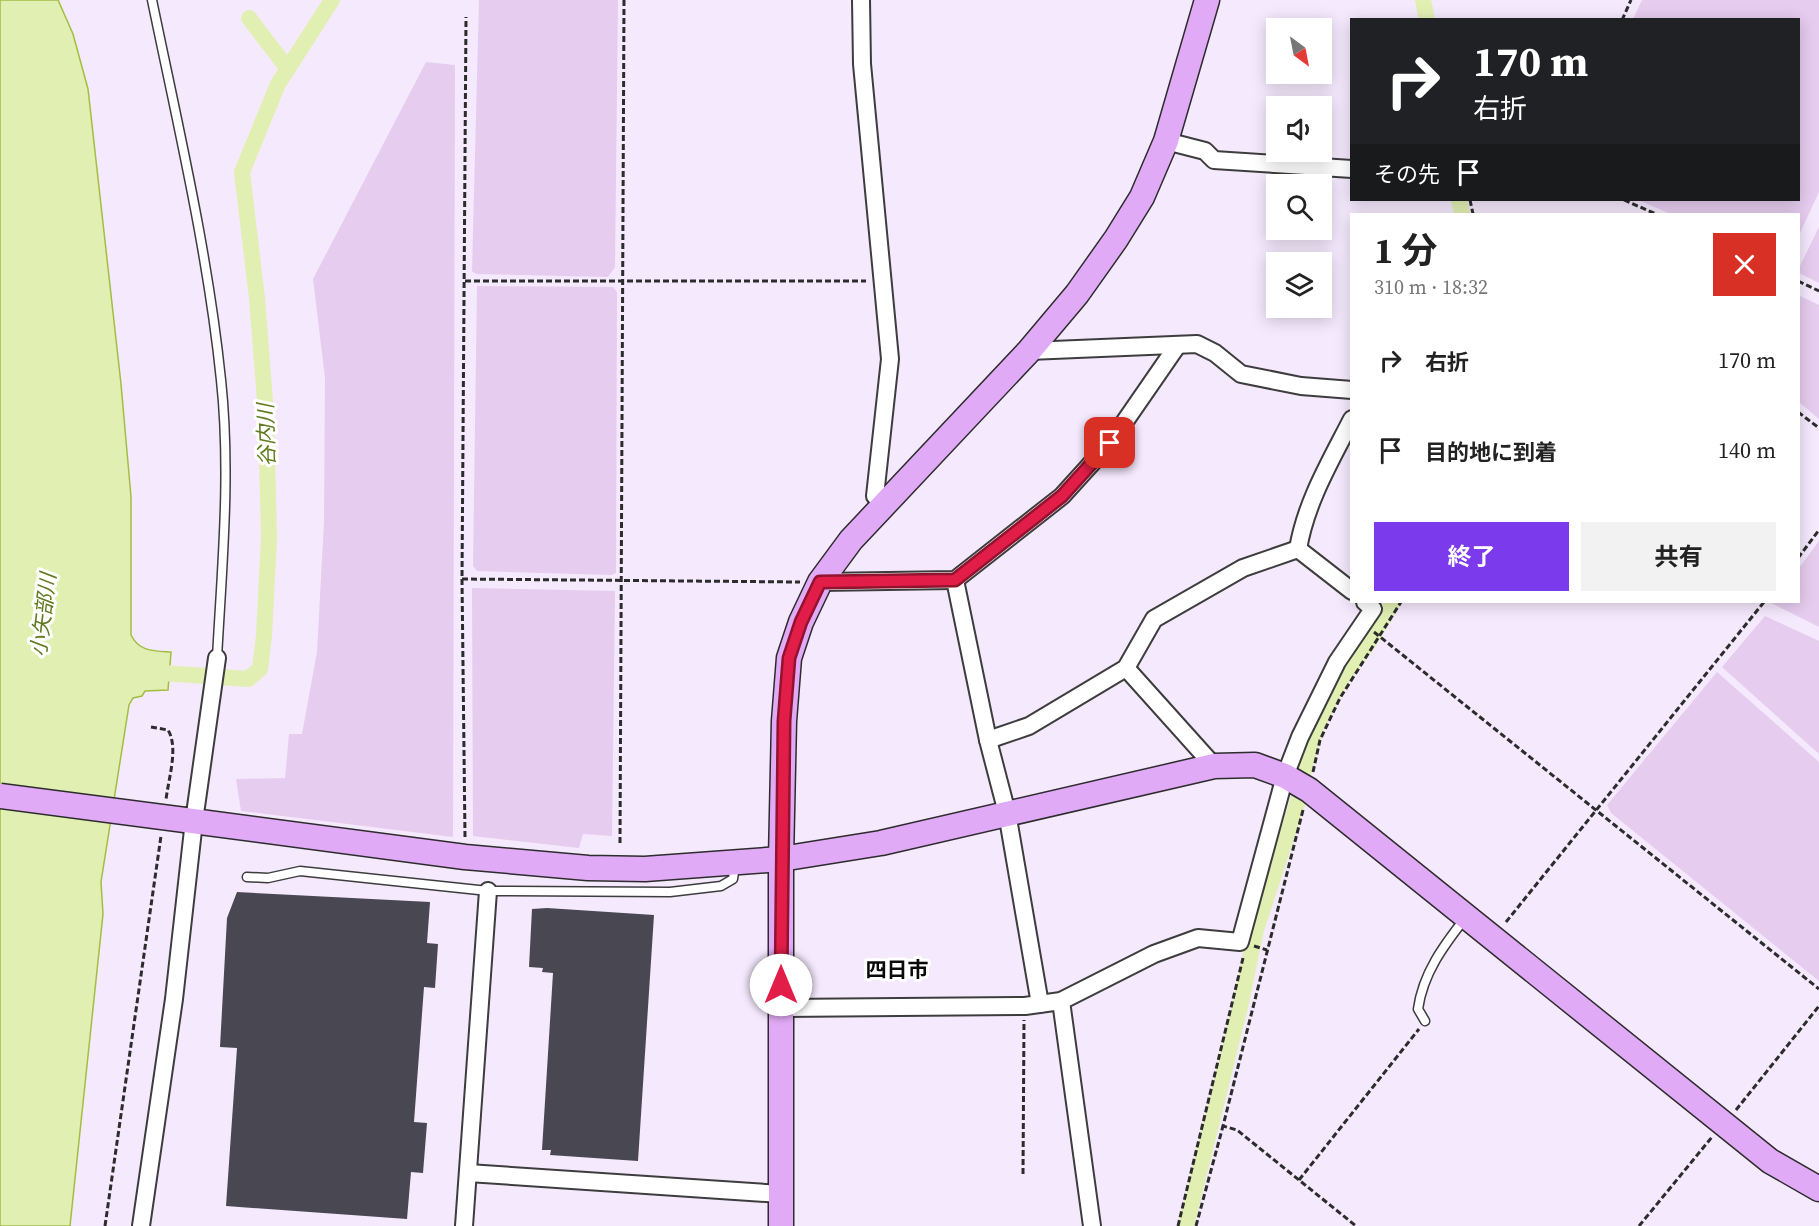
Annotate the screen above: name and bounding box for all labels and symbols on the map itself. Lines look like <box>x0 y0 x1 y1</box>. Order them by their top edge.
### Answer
north arrow <box>1266 18 1332 84</box>
water label: 谷内川 <box>250 401 282 467</box>
pin <box>1084 417 1135 468</box>
water label: 小矢部川 <box>23 570 63 658</box>
position arrow <box>749 953 813 1017</box>
district label: 四日市 <box>866 955 929 984</box>

